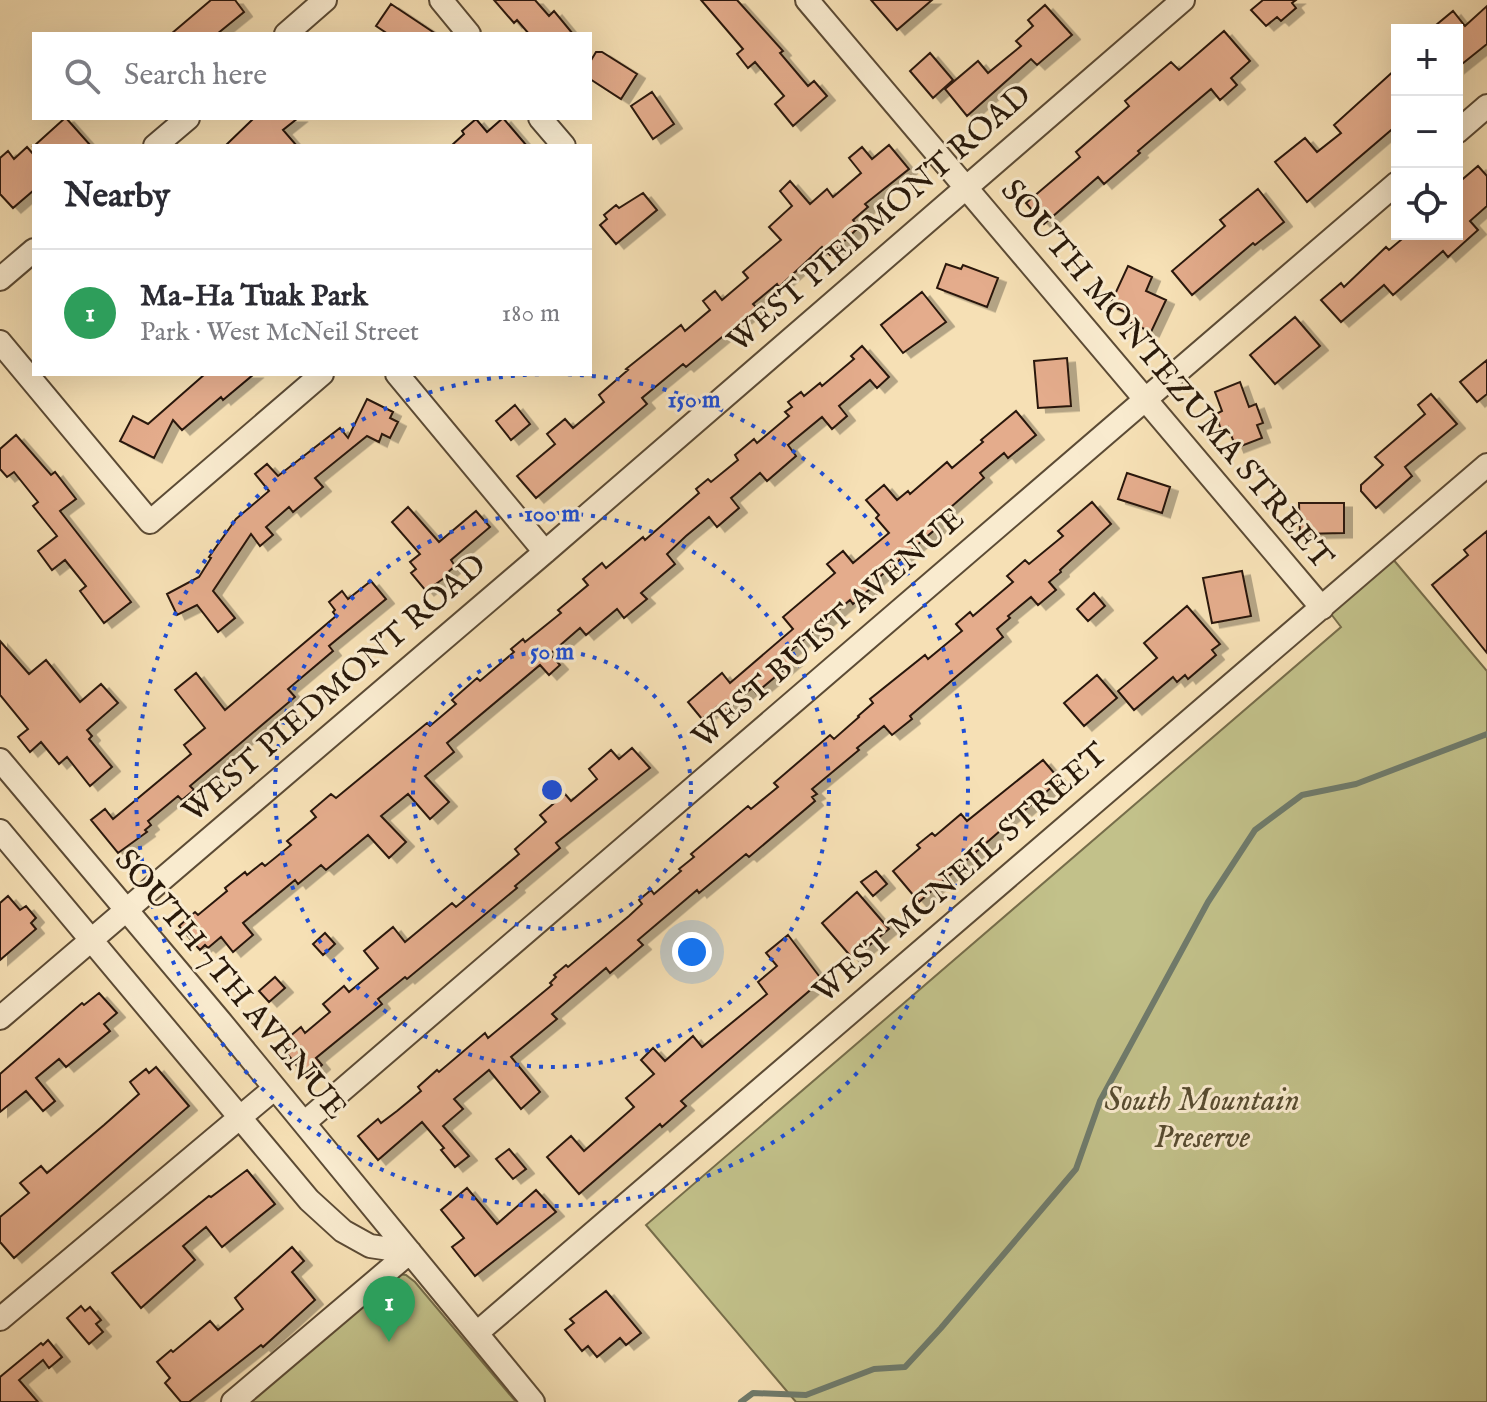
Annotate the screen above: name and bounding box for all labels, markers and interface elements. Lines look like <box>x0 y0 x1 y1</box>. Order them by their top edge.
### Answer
map controls <box>1391 24 1463 240</box>
button: + <box>1391 24 1463 96</box>
search box <box>32 32 592 120</box>
icon: search <box>60 54 104 98</box>
text: Search here <box>124 57 267 95</box>
street label: WEST PIEDMONT ROAD <box>719 76 1041 362</box>
button: − <box>1391 96 1463 168</box>
button: locate <box>1391 168 1463 240</box>
street label: SOUTH MONTEZUMA STREET <box>991 172 1341 578</box>
text: Nearby <box>64 175 170 218</box>
text: Ma-Ha Tuak Park <box>140 278 368 316</box>
text: 1 <box>85 297 95 330</box>
text: 180 m <box>502 297 560 330</box>
text: Park · West McNeil Street <box>140 316 419 349</box>
text: 150 m <box>667 385 721 416</box>
text: 100 m <box>524 499 581 530</box>
street label: WEST BUIST AVENUE <box>684 499 974 759</box>
street label: WEST PIEDMONT ROAD <box>174 546 496 832</box>
text: 50 m <box>530 637 575 668</box>
street label: WEST MCNEIL STREET <box>805 735 1117 1013</box>
centre of rings <box>538 776 566 804</box>
street label: SOUTH 7TH AVENUE <box>105 841 355 1129</box>
your location <box>672 932 712 972</box>
park label: South Mountain Preserve <box>1104 1081 1300 1159</box>
pin: 1 <box>363 1276 415 1342</box>

